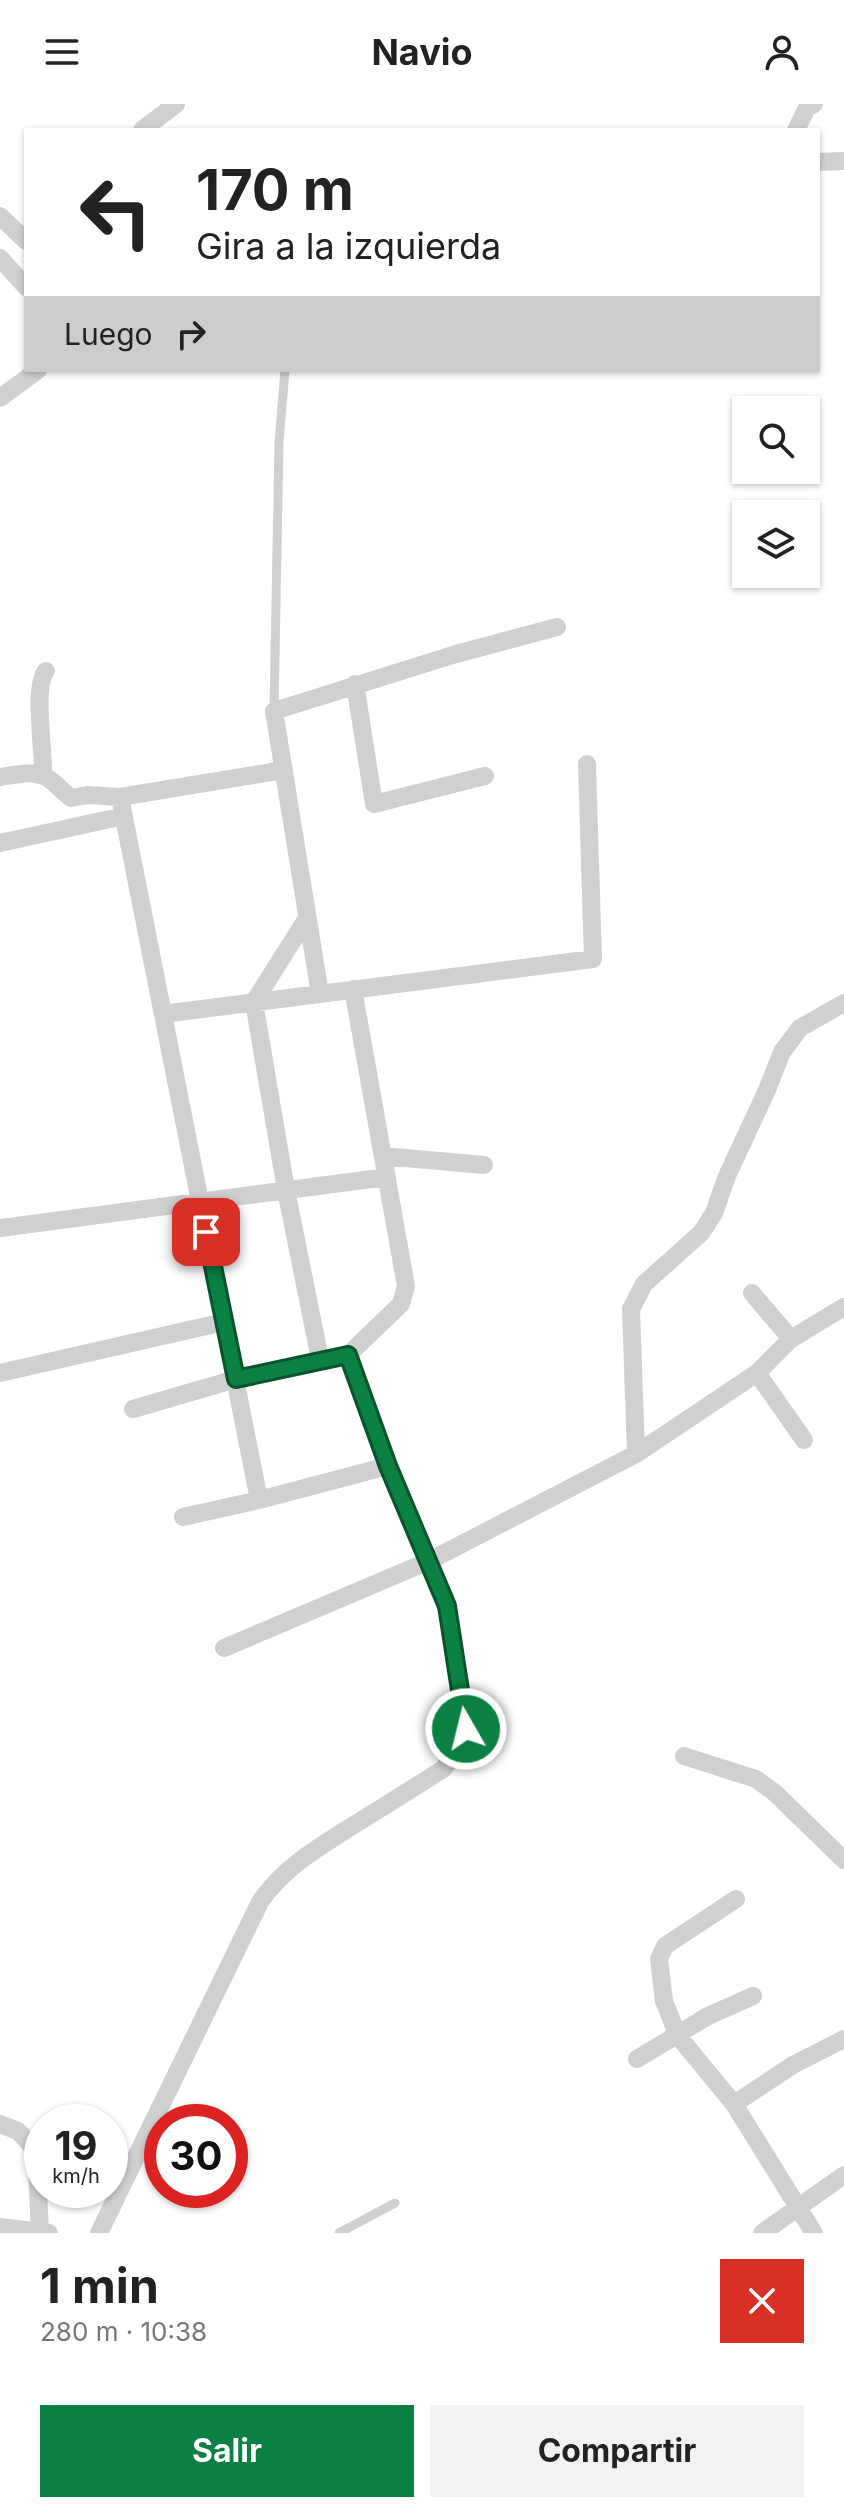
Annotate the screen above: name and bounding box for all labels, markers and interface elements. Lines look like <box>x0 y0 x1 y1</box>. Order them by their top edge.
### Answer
icon: menu <box>40 30 84 74</box>
text: Navio <box>371 30 473 74</box>
icon: person <box>760 30 804 74</box>
text: 170 m <box>196 156 354 224</box>
icon: left <box>64 160 168 264</box>
text: Gira a la izquierda <box>196 224 501 268</box>
icon: right <box>169 312 213 356</box>
text: Luego <box>64 316 153 352</box>
map controls <box>732 396 820 588</box>
button: search <box>732 396 820 484</box>
button: layers <box>732 500 820 588</box>
pin <box>172 1198 240 1266</box>
icon: arrive <box>184 1210 228 1254</box>
position arrow <box>424 1687 508 1771</box>
speed limit sign: 30 <box>144 2104 248 2208</box>
text: 19 <box>54 2121 98 2170</box>
text: km/h <box>52 2164 100 2188</box>
text: 1 min <box>40 2256 159 2315</box>
button: close <box>720 2259 804 2343</box>
text: 280 m · 10:38 <box>40 2316 207 2347</box>
button: Salir <box>40 2405 414 2497</box>
button: Compartir <box>430 2405 804 2497</box>

